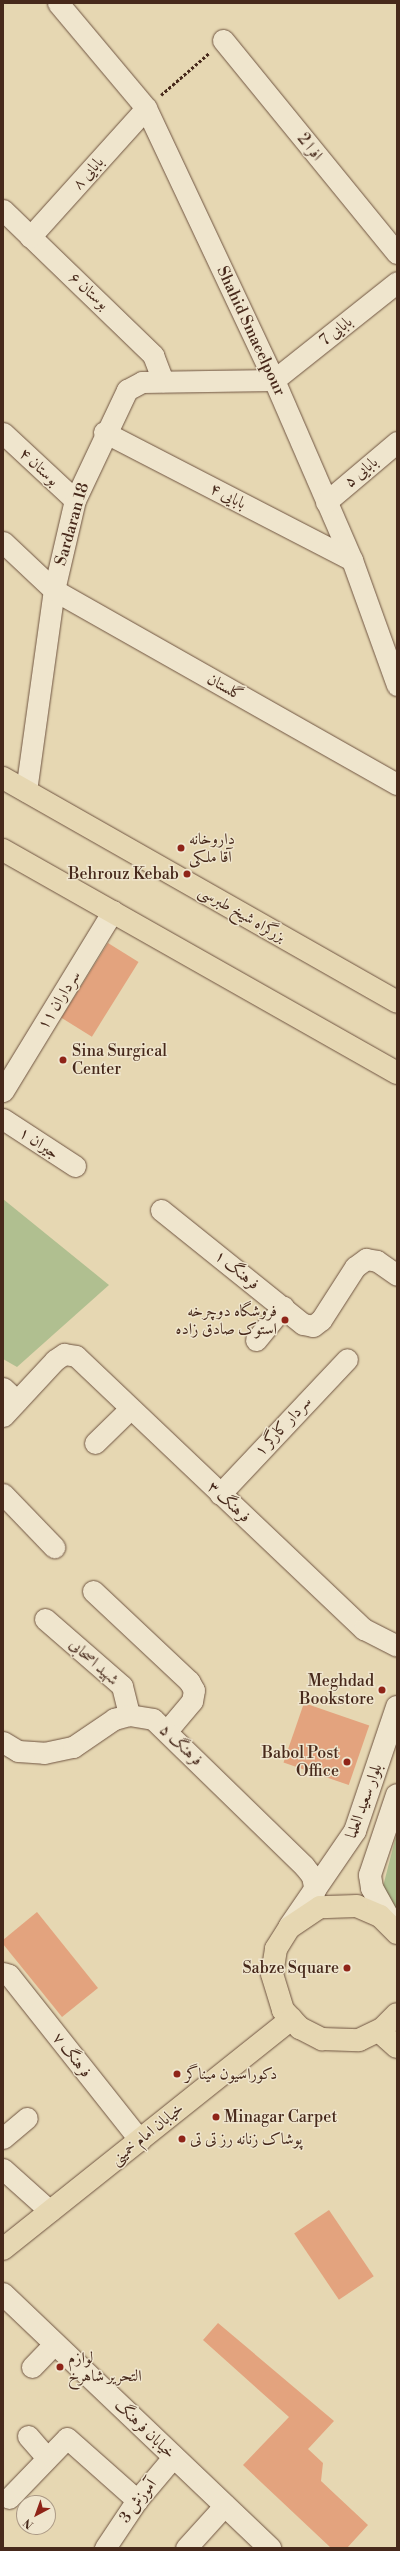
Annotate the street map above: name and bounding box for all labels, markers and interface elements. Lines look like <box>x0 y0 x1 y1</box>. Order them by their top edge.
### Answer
street label: افرا 2 <box>293 129 327 165</box>
street label: بابایی ۸ <box>68 153 108 193</box>
street label: Shahid Smaeelpour <box>213 263 289 399</box>
street label: بوستان ۶ <box>65 268 113 314</box>
street label: بابایی 7 <box>316 312 356 350</box>
street label: بوستان ۴ <box>15 444 63 490</box>
street label: بابایی ۵ <box>340 452 382 492</box>
street label: بابایی ۴ <box>207 479 249 513</box>
street label: Sardaran 18 <box>51 480 93 568</box>
street label: گلستان <box>204 669 246 705</box>
place label: داروخانه آقا ملکی <box>189 829 235 867</box>
marker: داروخانه آقا ملکی <box>176 843 186 853</box>
place label: Behrouz Kebab <box>68 864 179 884</box>
marker: Behrouz Kebab <box>182 869 192 879</box>
street label: بزرگراه شیخ طبرسی <box>195 881 289 947</box>
street label: سرداران ۱۱ <box>33 967 85 1033</box>
place label: Sina Surgical Center <box>72 1041 167 1079</box>
marker: Sina Surgical Center <box>57 1054 69 1066</box>
street label: جیران ۱ <box>15 1123 63 1163</box>
street label: فرهنگ ۱ <box>211 1246 263 1294</box>
place label: فروشگاه دوچرخه استوک صادق زاده <box>176 1301 277 1339</box>
marker: فروشگاه دوچرخه استوک صادق زاده <box>280 1315 290 1325</box>
street label: سردار کارگر ۱ <box>250 1392 316 1460</box>
street label: فرهنگ ۳ <box>203 1477 255 1527</box>
street label: شهید اصحابی <box>65 1635 123 1689</box>
place label: Meghdad Bookstore <box>299 1671 374 1709</box>
marker: Meghdad Bookstore <box>377 1685 387 1695</box>
street label: فرهنگ ۵ <box>155 1720 207 1770</box>
place label: Babol Post Office <box>262 1743 339 1781</box>
marker: Babol Post Office <box>342 1757 352 1767</box>
street label: بلوار سعید العلما <box>342 1761 386 1841</box>
place label: Sabze Square <box>242 1958 339 1978</box>
marker: Sabze Square <box>342 1963 352 1973</box>
street label: فرهنگ ۷ <box>48 2029 96 2081</box>
place label: دکوراسیون میناگر <box>185 2064 277 2084</box>
marker: دکوراسیون میناگر <box>172 2069 182 2079</box>
street label: خیابان امام خمینی <box>107 2099 187 2169</box>
place label: Minagar Carpet <box>224 2107 337 2127</box>
marker: Minagar Carpet <box>211 2112 221 2122</box>
place label: پوشاک زنانه رز تی تی <box>190 2129 302 2149</box>
marker: پوشاک زنانه رز تی تی <box>177 2134 187 2144</box>
place label: لوازم التحریر شاهرخ <box>68 2348 142 2386</box>
marker: لوازم التحریر شاهرخ <box>55 2362 65 2372</box>
street label: خیابان فرهنگ <box>111 2395 179 2463</box>
street label: آموزش 3 <box>115 2475 161 2527</box>
north arrow <box>16 2495 56 2535</box>
text: N <box>21 2515 37 2531</box>

